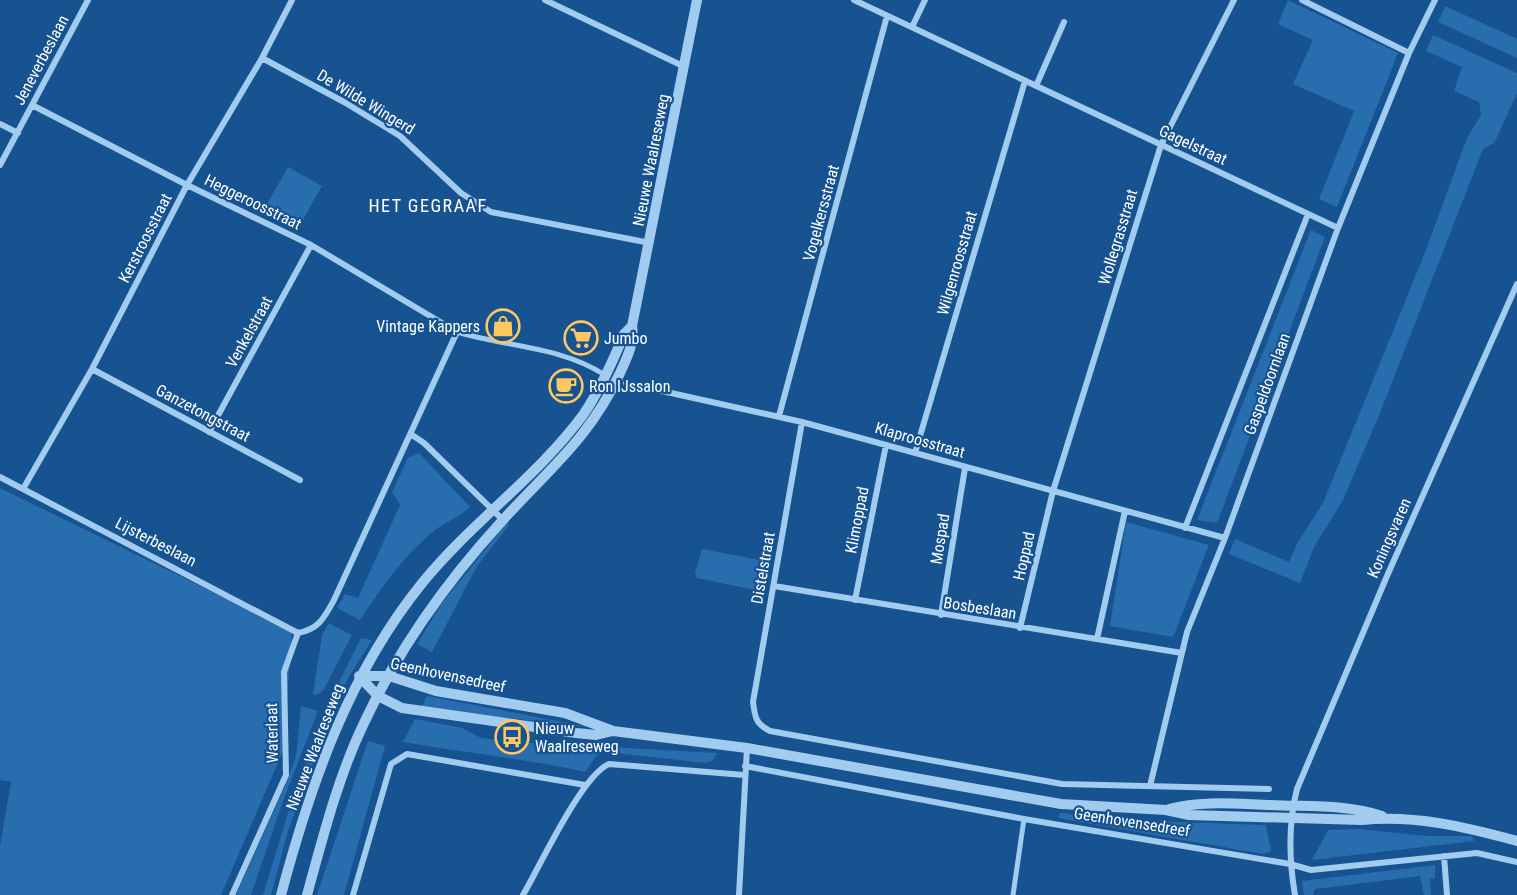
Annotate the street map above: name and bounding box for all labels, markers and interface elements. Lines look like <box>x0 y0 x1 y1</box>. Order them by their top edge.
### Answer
street label: Jeneverbeslaan <box>9 12 73 108</box>
street label: De Wilde Wingerd <box>314 65 418 139</box>
street label: Nieuwe Waalreseweg <box>629 92 673 228</box>
street label: Gagelstraat <box>1156 121 1230 169</box>
street label: Vogelkersstraat <box>799 162 843 263</box>
street label: Heggeroosstraat <box>201 170 305 234</box>
street label: Wollegrasstraat <box>1094 187 1142 287</box>
street label: Kerstroosstraat <box>114 190 176 286</box>
district label: HET GEGRAAF <box>368 195 488 216</box>
street label: Wilgenroosstraat <box>933 209 981 317</box>
street label: Venkelstraat <box>222 293 277 371</box>
shop icon: Vintage Kappers <box>485 308 521 344</box>
place label: Vintage Kappers <box>376 317 480 336</box>
supermarket icon: Jumbo <box>563 320 599 356</box>
place label: Jumbo <box>604 329 647 348</box>
street label: Gaspeldoornlaan <box>1240 331 1294 437</box>
cafe icon: Ron IJssalon <box>548 368 584 404</box>
place label: Ron IJssalon <box>589 377 670 396</box>
street label: Ganzetongstraat <box>153 380 254 446</box>
street label: Klaproosstraat <box>873 418 967 462</box>
street label: Klimoppad <box>841 485 873 555</box>
street label: Koningsvaren <box>1363 495 1415 581</box>
street label: Mospad <box>927 512 953 566</box>
street label: Lijsterbeslaan <box>112 513 200 571</box>
street label: Distelstraat <box>747 530 779 605</box>
street label: Hoppad <box>1009 530 1039 582</box>
street label: Bosbeslaan <box>942 593 1018 623</box>
street label: Geenhovensedreef <box>389 654 507 696</box>
street label: Nieuwe Waalreseweg <box>282 681 348 813</box>
street label: Waterlaat <box>262 702 282 763</box>
bus stop icon: Nieuw Waalreseweg <box>494 719 530 755</box>
place label: Nieuw Waalreseweg <box>535 719 619 756</box>
street label: Geenhovensedreef <box>1073 803 1191 841</box>

